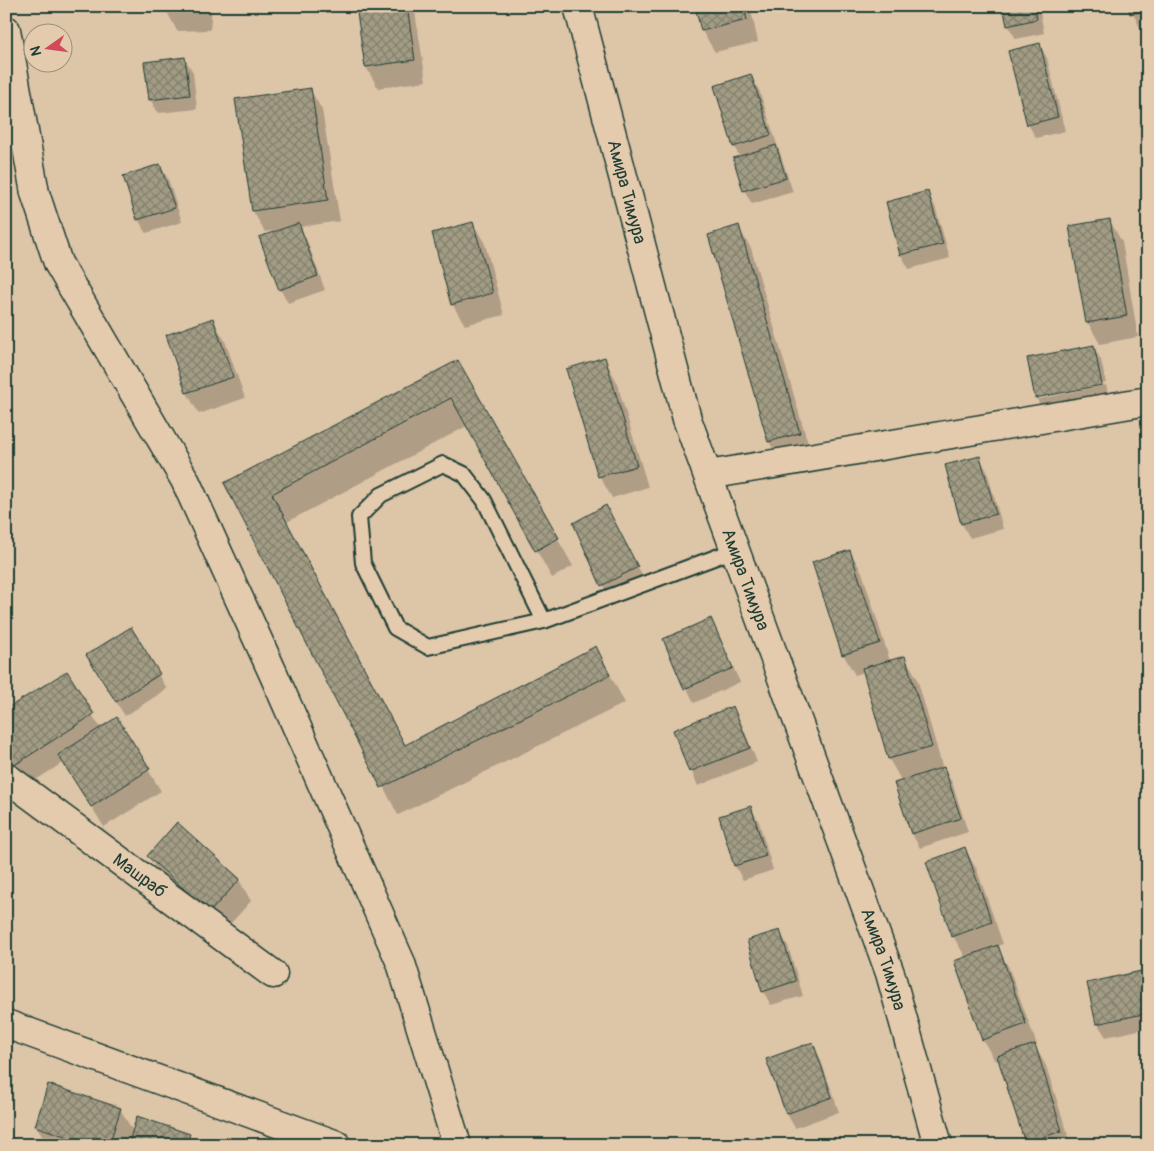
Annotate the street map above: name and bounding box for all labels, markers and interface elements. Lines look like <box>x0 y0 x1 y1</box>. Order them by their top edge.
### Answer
north arrow <box>22 22 72 72</box>
text: N <box>26 44 45 58</box>
street label: Амира Тимура <box>602 137 652 246</box>
street label: Амира Тимура <box>717 525 775 634</box>
street label: Машраб <box>108 848 171 903</box>
street label: Амира Тимура <box>856 905 911 1013</box>

